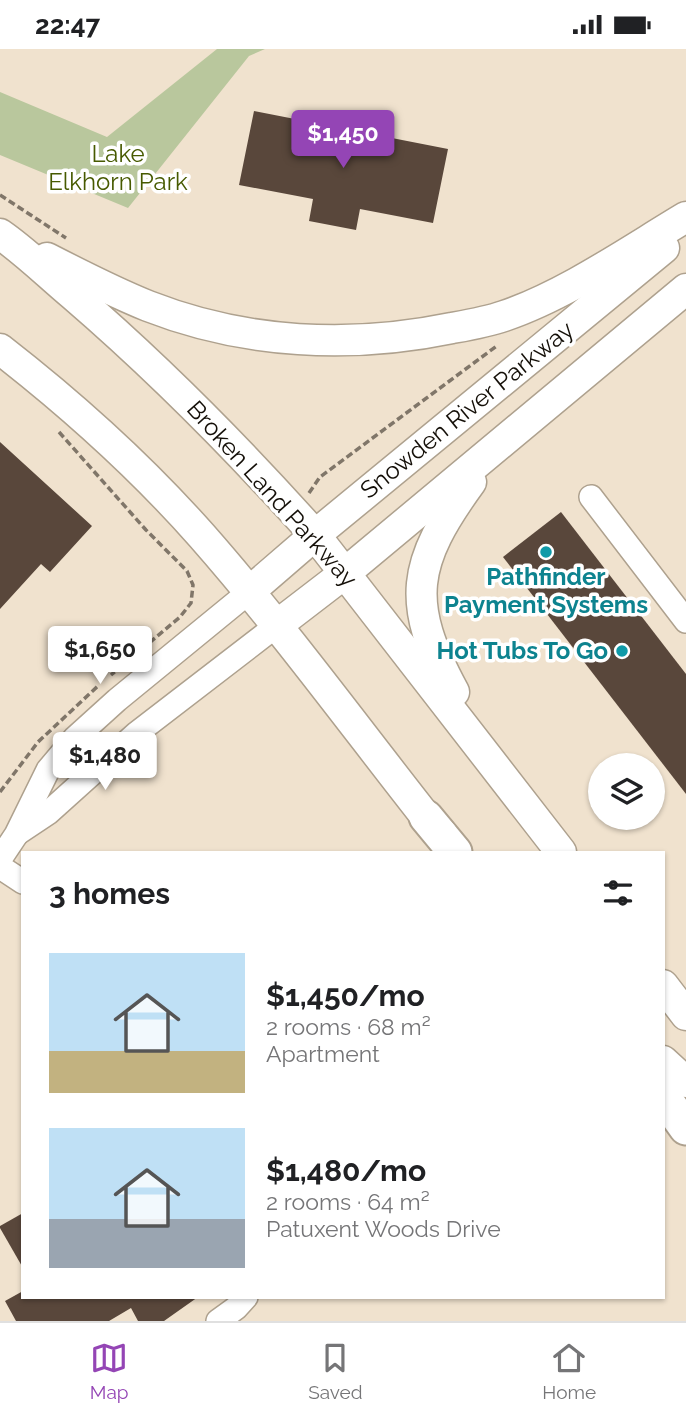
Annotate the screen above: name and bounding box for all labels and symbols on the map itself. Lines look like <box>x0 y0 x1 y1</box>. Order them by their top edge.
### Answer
pin: $1,450 <box>286 110 400 170</box>
park label: Lake Elkhorn Park <box>48 139 188 196</box>
street label: Snowden River Parkway <box>354 315 579 505</box>
street label: Broken Land Parkway <box>181 395 364 593</box>
marker: Pathfinder Payment Systems <box>538 544 554 560</box>
place label: Pathfinder Payment Systems <box>444 562 648 619</box>
pin: $1,650 <box>43 627 157 686</box>
place label: Hot Tubs To Go <box>437 636 608 665</box>
marker: Hot Tubs To Go <box>614 643 630 659</box>
pin: $1,480 <box>48 733 162 792</box>

